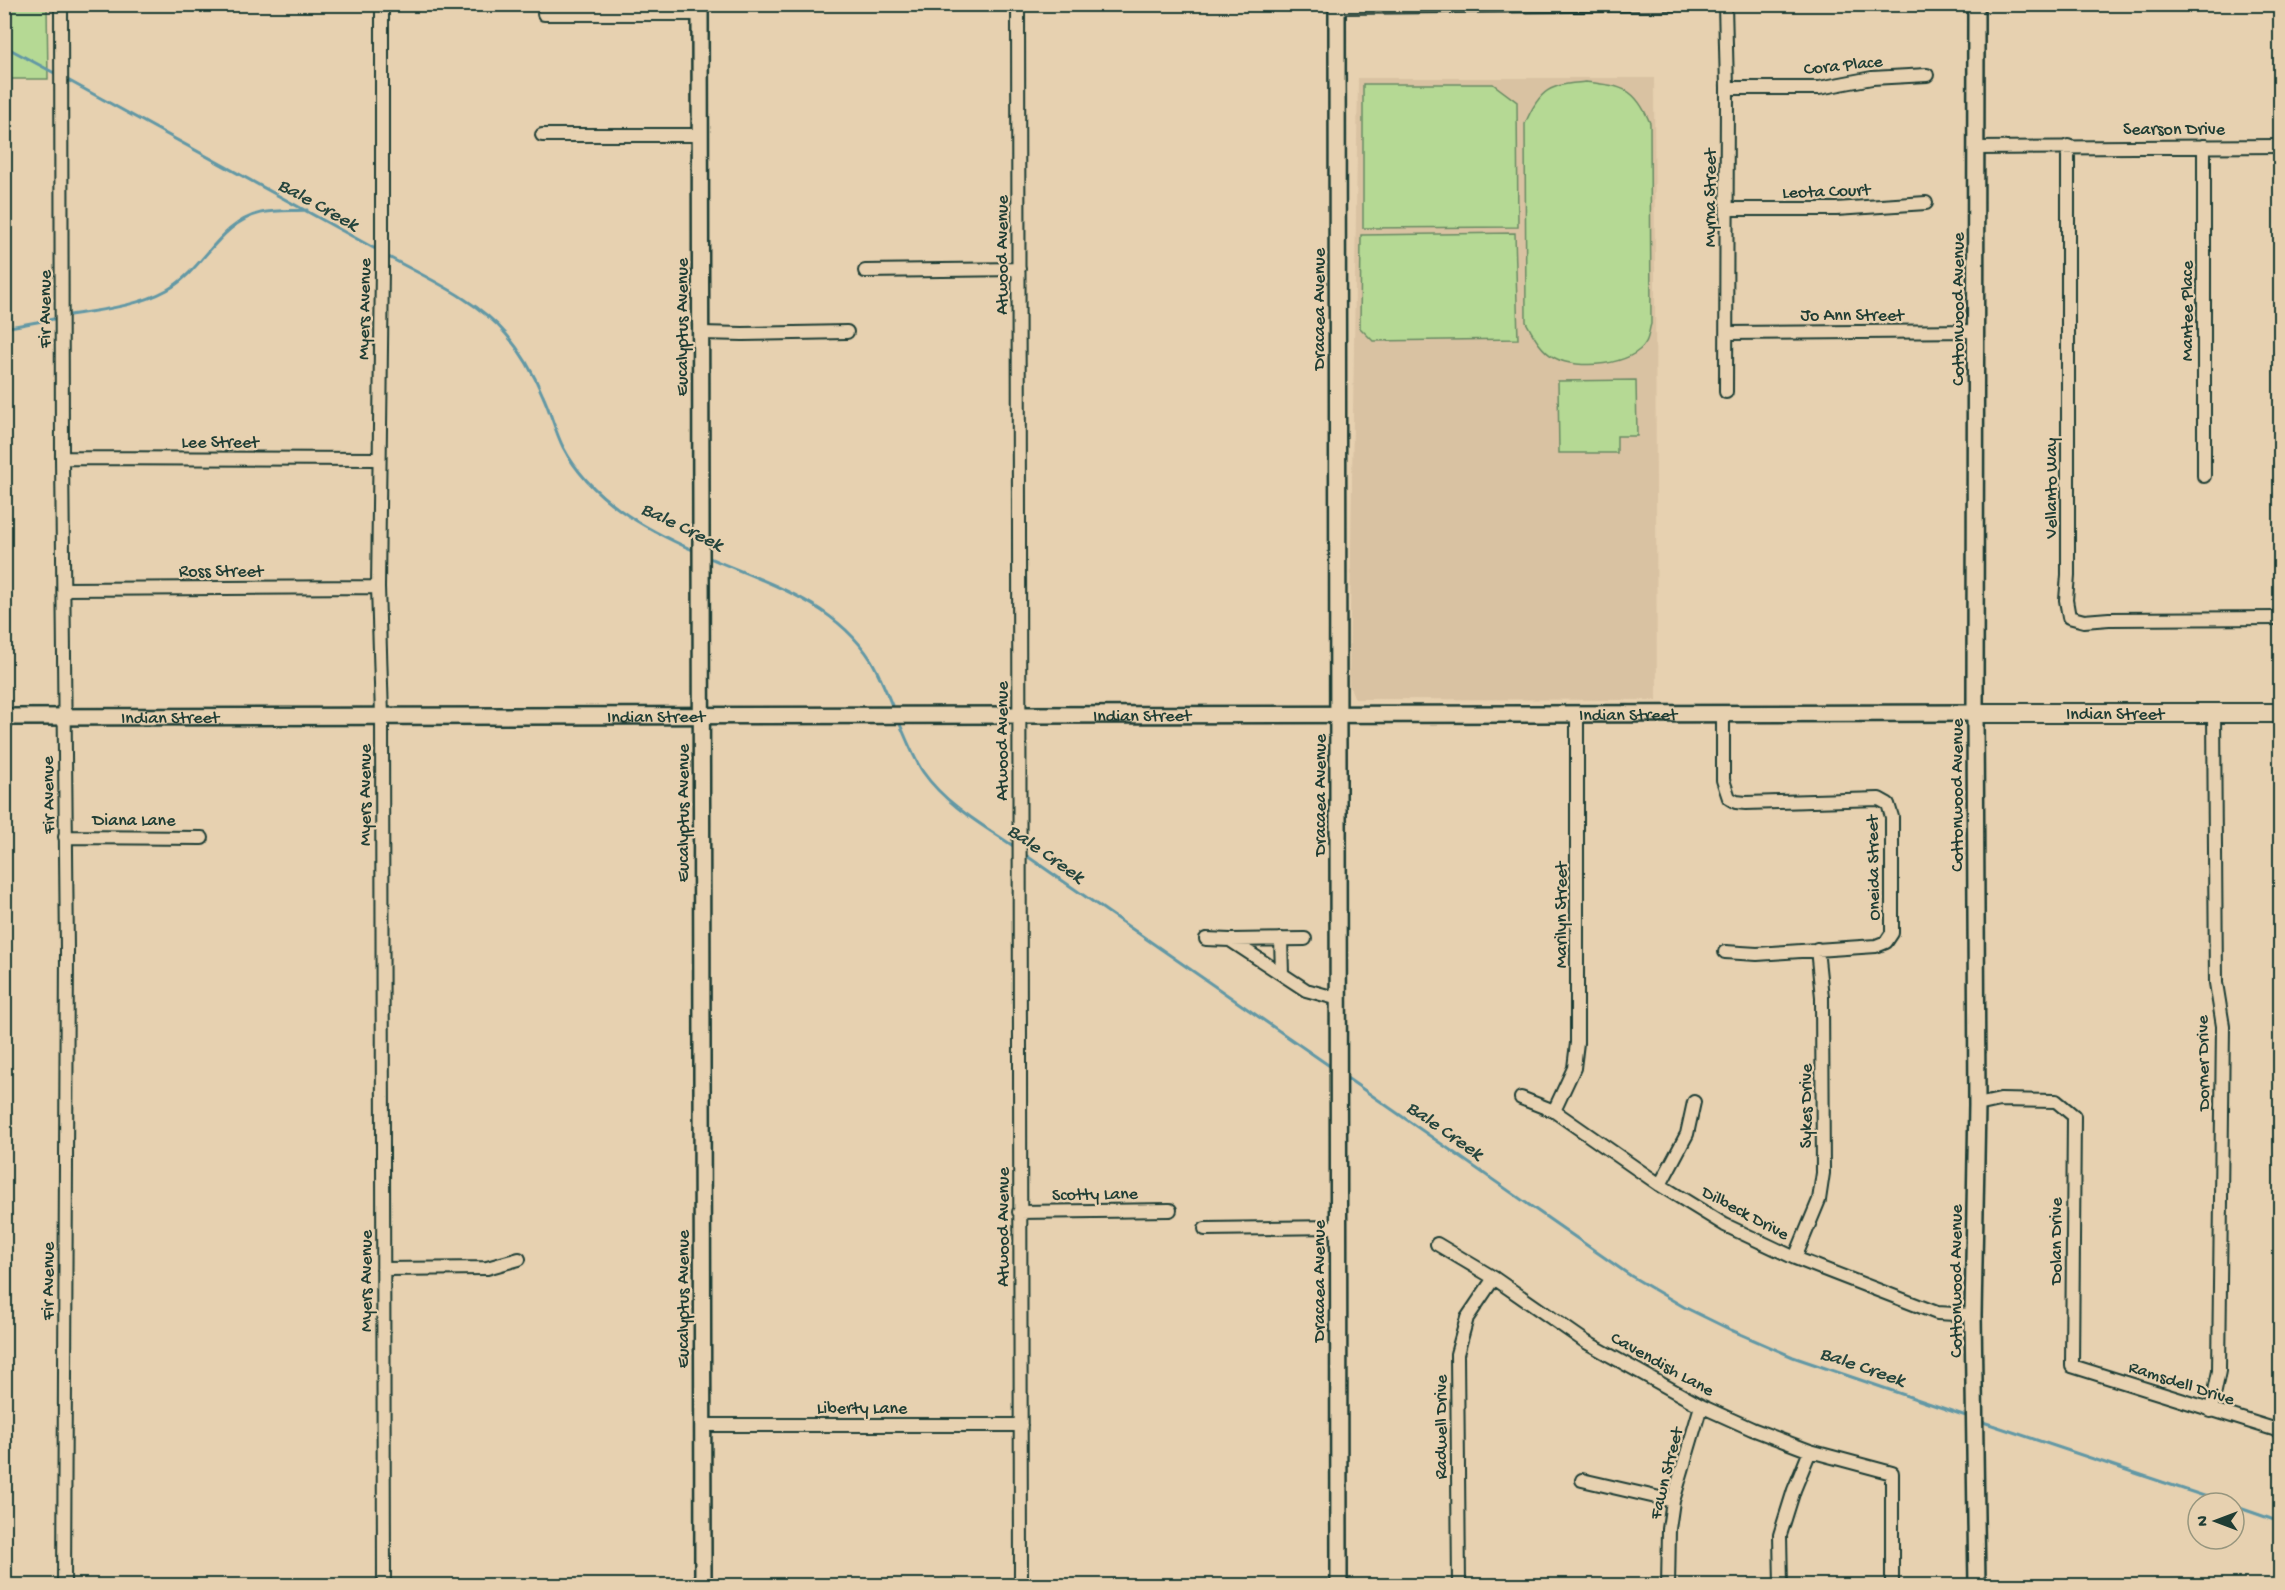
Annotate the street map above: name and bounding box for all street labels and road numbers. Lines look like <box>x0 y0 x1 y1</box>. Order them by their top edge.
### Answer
street label: Cora Place <box>1803 52 1884 81</box>
street label: Searson Drive <box>2123 120 2226 141</box>
street label: Myrna Street <box>1701 147 1722 247</box>
street label: Leota Court <box>1782 180 1872 205</box>
street label: Atwood Avenue <box>993 195 1014 315</box>
street label: Cottonwood Avenue <box>1949 232 1970 386</box>
street label: Dracaea Avenue <box>1310 247 1331 371</box>
street label: Myers Avenue <box>354 257 377 360</box>
street label: Eucalyptus Avenue <box>673 257 694 396</box>
street label: Mantee Place <box>2178 260 2199 361</box>
street label: Fir Avenue <box>36 269 57 349</box>
street label: Jo Ann Street <box>1800 306 1905 327</box>
street label: Lee Street <box>181 433 260 454</box>
street label: Vellanto Way <box>2042 437 2063 539</box>
street label: Ross Street <box>179 562 265 583</box>
street label: Atwood Avenue <box>993 681 1014 801</box>
street label: Indian Street <box>2066 705 2166 726</box>
street label: Indian Street <box>1579 706 1679 727</box>
street label: Indian Street <box>1093 707 1193 728</box>
street label: Indian Street <box>607 708 707 729</box>
street label: Indian Street <box>121 709 221 730</box>
street label: Cottonwood Avenue <box>1948 718 1969 872</box>
street label: Dracaea Avenue <box>1311 733 1332 857</box>
street label: Myers Avenue <box>356 743 377 846</box>
street label: Eucalyptus Avenue <box>674 743 695 882</box>
street label: Fir Avenue <box>38 755 61 835</box>
street label: Diana Lane <box>92 811 176 832</box>
street label: Oneida Street <box>1863 813 1886 921</box>
street label: Marilyn Street <box>1552 860 1573 968</box>
street label: Dorner Drive <box>2193 1014 2216 1112</box>
street label: Sykes Drive <box>1797 1063 1818 1148</box>
street label: Atwood Avenue <box>994 1167 1015 1287</box>
street label: Dilbeck Drive <box>1697 1182 1793 1246</box>
street label: Scotty Lane <box>1052 1184 1139 1207</box>
street label: Dolan Drive <box>2047 1197 2068 1286</box>
street label: Cottonwood Avenue <box>1947 1204 1968 1358</box>
street label: Dracaea Avenue <box>1310 1219 1331 1343</box>
street label: Myers Avenue <box>357 1229 378 1332</box>
street label: Eucalyptus Avenue <box>674 1229 695 1368</box>
street label: Fir Avenue <box>39 1241 60 1321</box>
street label: Cavendish Lane <box>1606 1328 1718 1403</box>
street label: Ramsdell Drive <box>2126 1357 2237 1412</box>
street label: Radwell Drive <box>1432 1374 1453 1479</box>
street label: Liberty Lane <box>817 1399 908 1420</box>
street label: Fawn Street <box>1646 1424 1689 1523</box>

